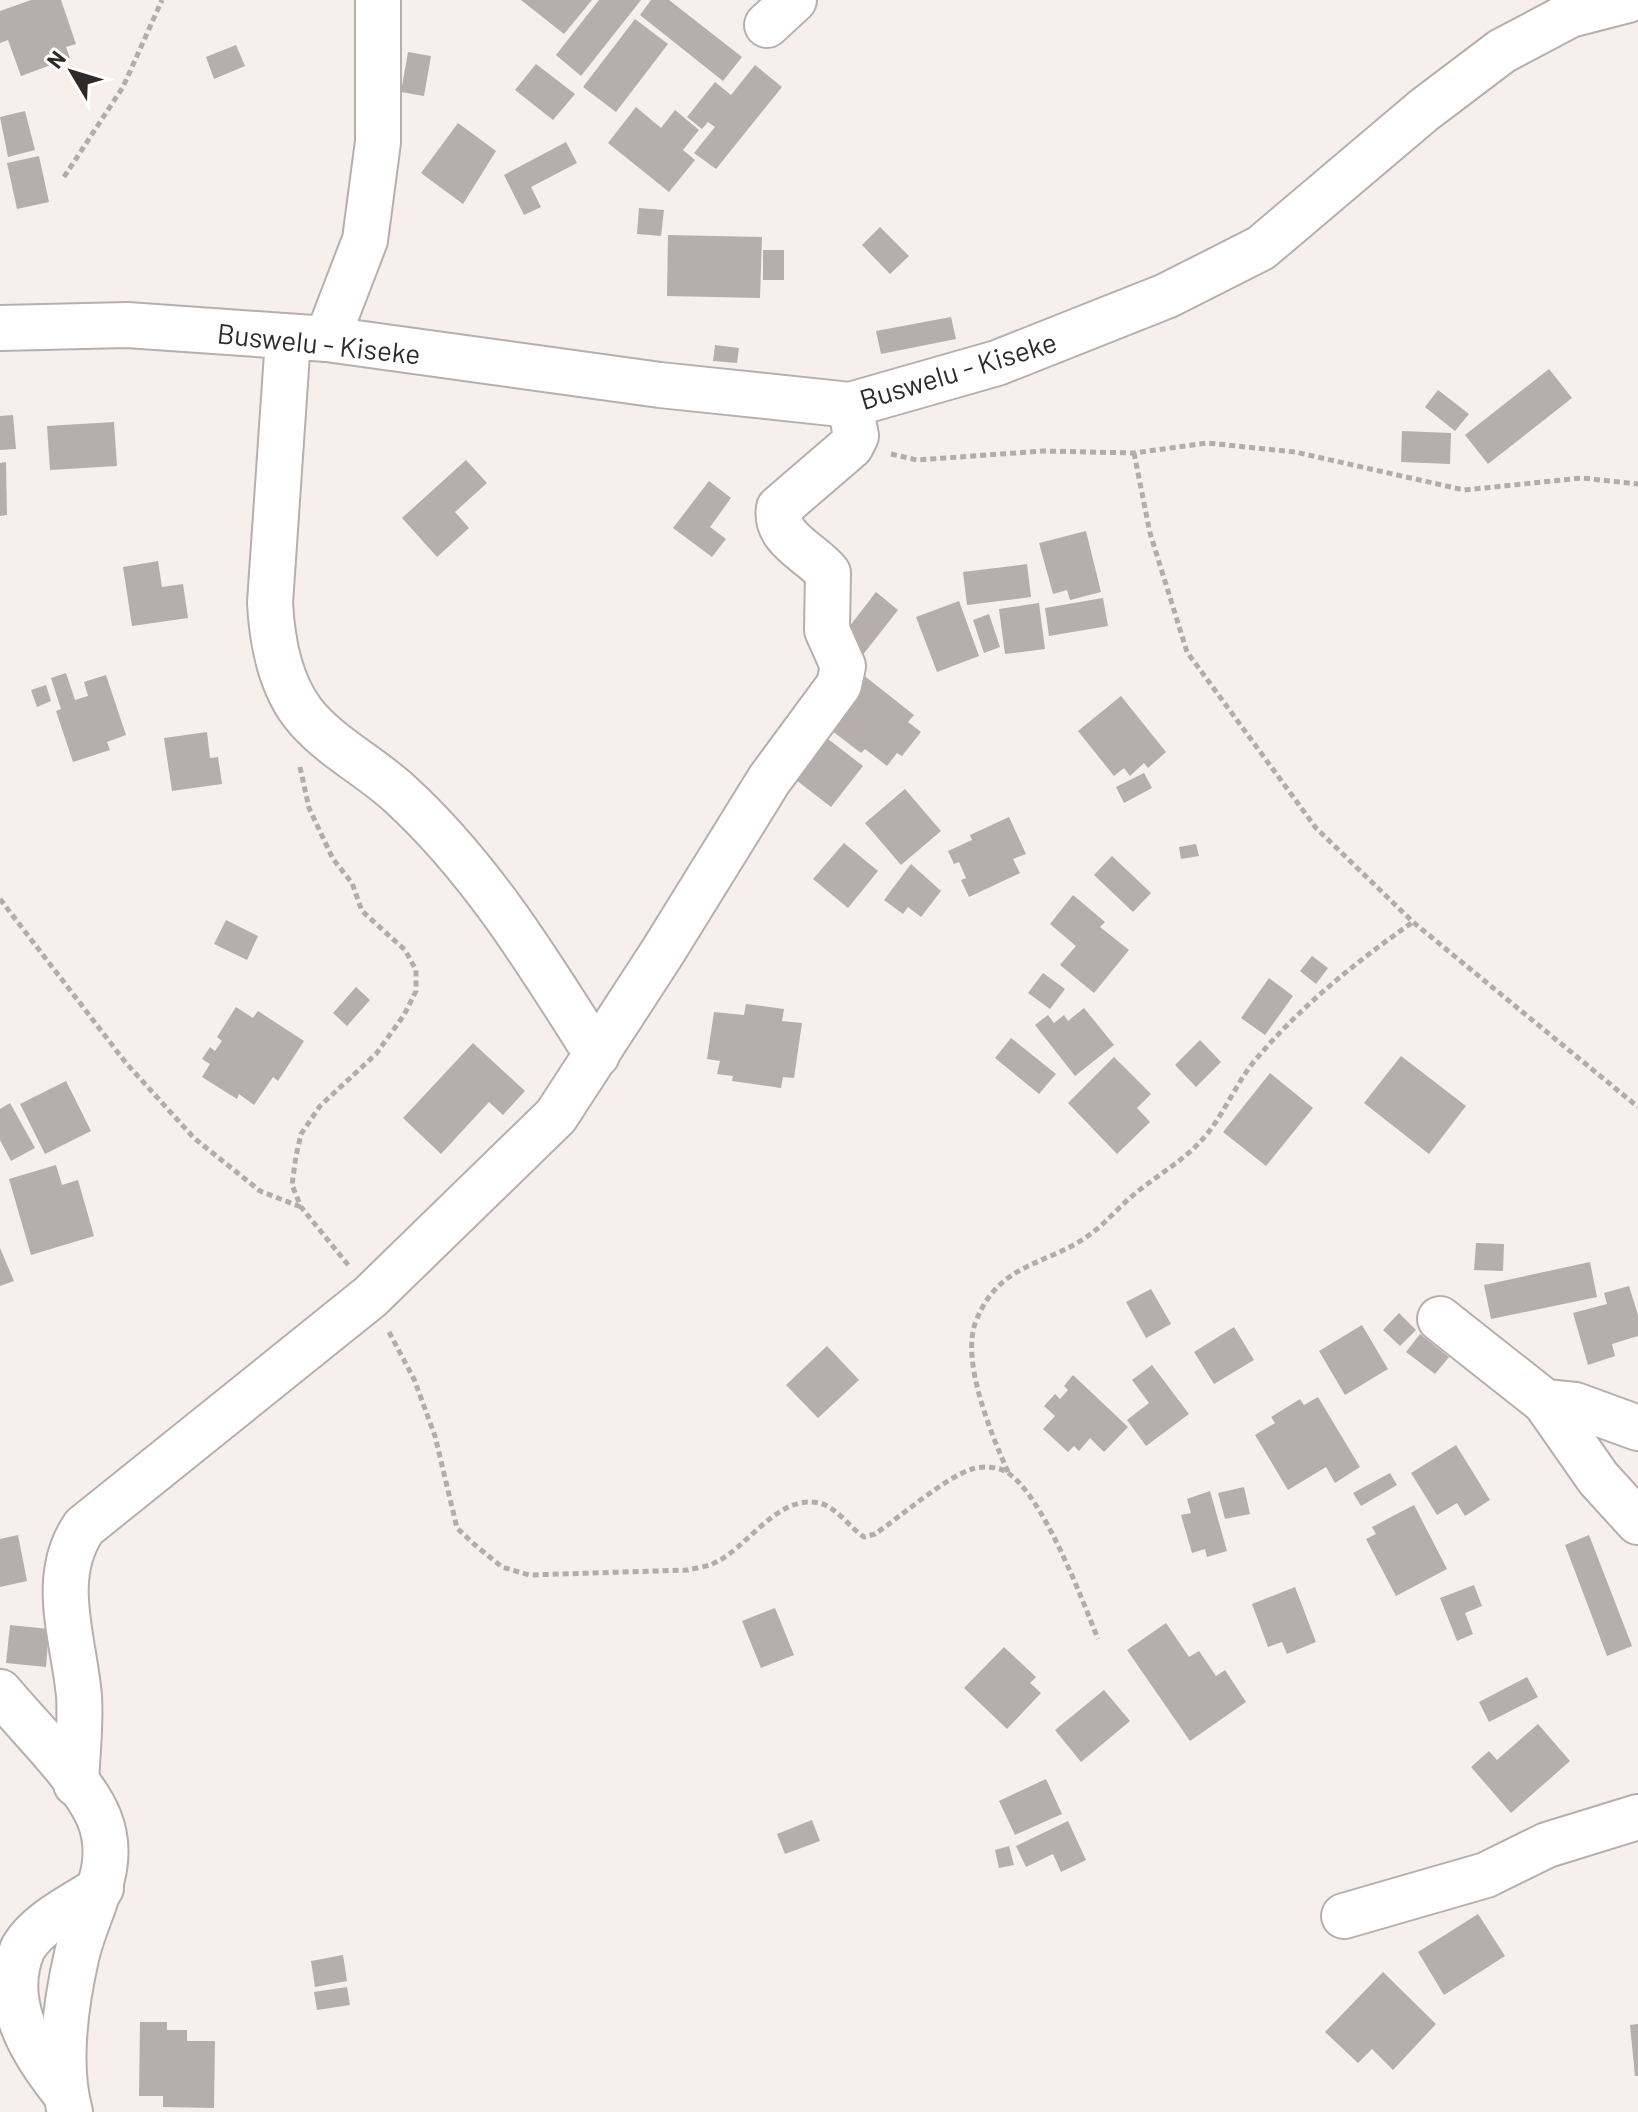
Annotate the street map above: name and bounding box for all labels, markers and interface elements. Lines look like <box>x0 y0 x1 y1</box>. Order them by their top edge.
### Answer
north arrow <box>32 32 112 112</box>
text: N <box>41 45 70 73</box>
street label: Buswelu - Kiseke <box>216 315 422 371</box>
street label: Buswelu - Kiseke <box>855 324 1061 416</box>

